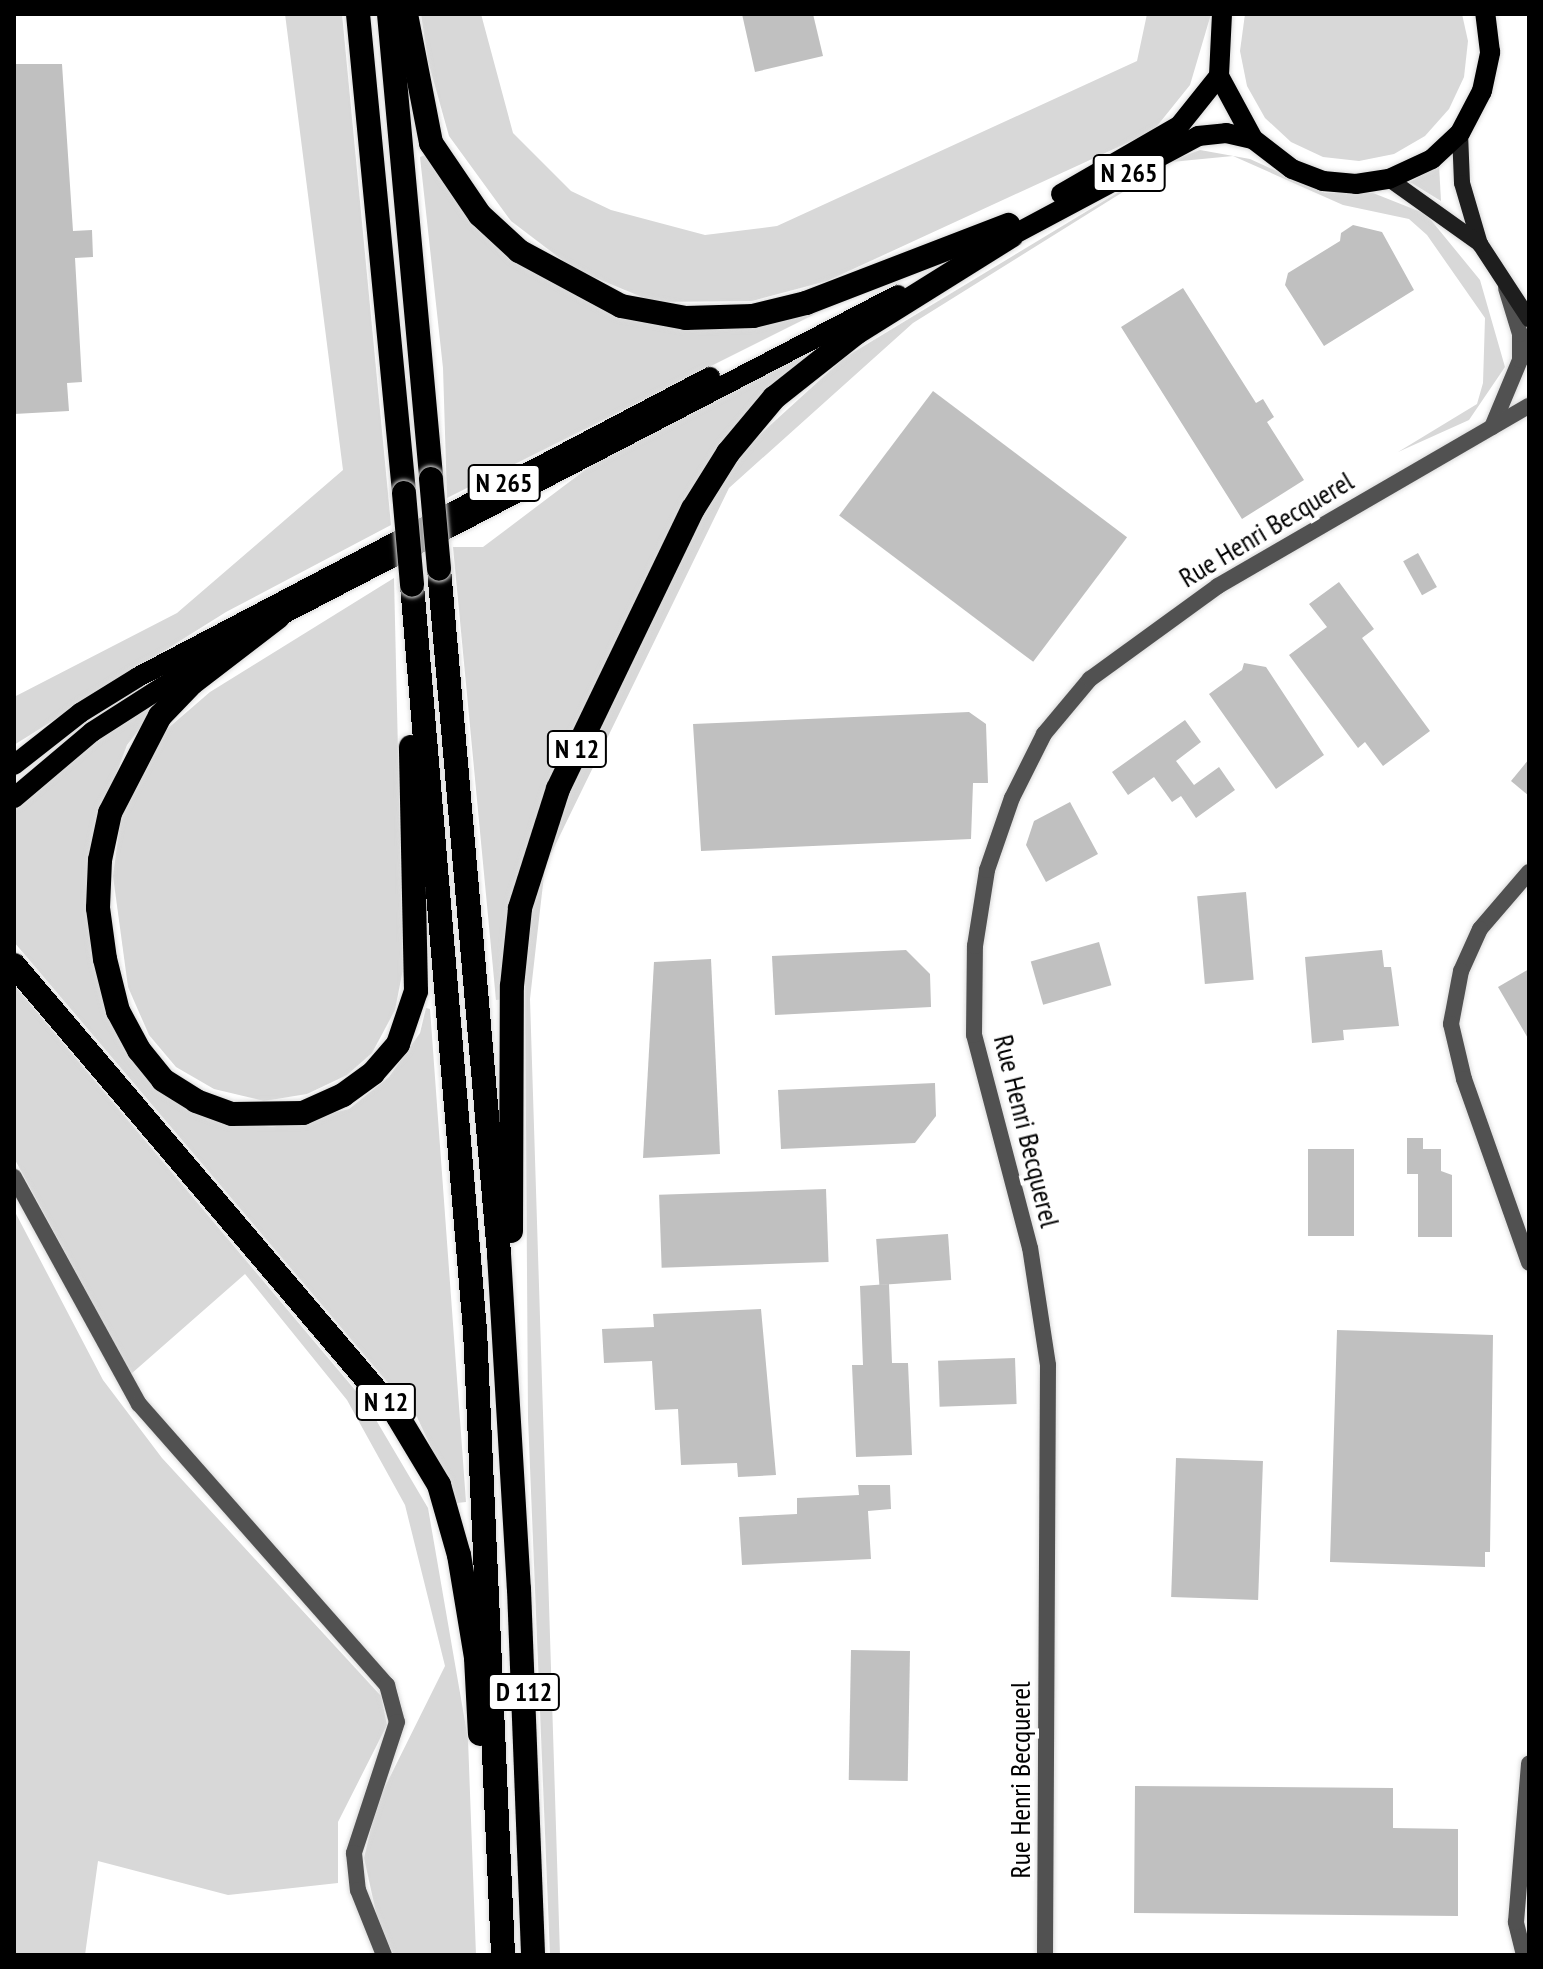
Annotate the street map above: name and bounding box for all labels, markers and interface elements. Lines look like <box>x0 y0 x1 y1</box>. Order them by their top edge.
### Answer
road number: N 265 <box>1091 151 1167 195</box>
road number: N 265 <box>466 461 542 505</box>
street label: Rue Henri Becquerel <box>1173 464 1359 594</box>
road number: N 12 <box>545 727 609 771</box>
street label: Rue Henri Becquerel <box>987 1031 1067 1231</box>
road number: N 12 <box>354 1380 418 1424</box>
road number: D 112 <box>486 1670 562 1714</box>
street label: Rue Henri Becquerel <box>1003 1681 1037 1879</box>

